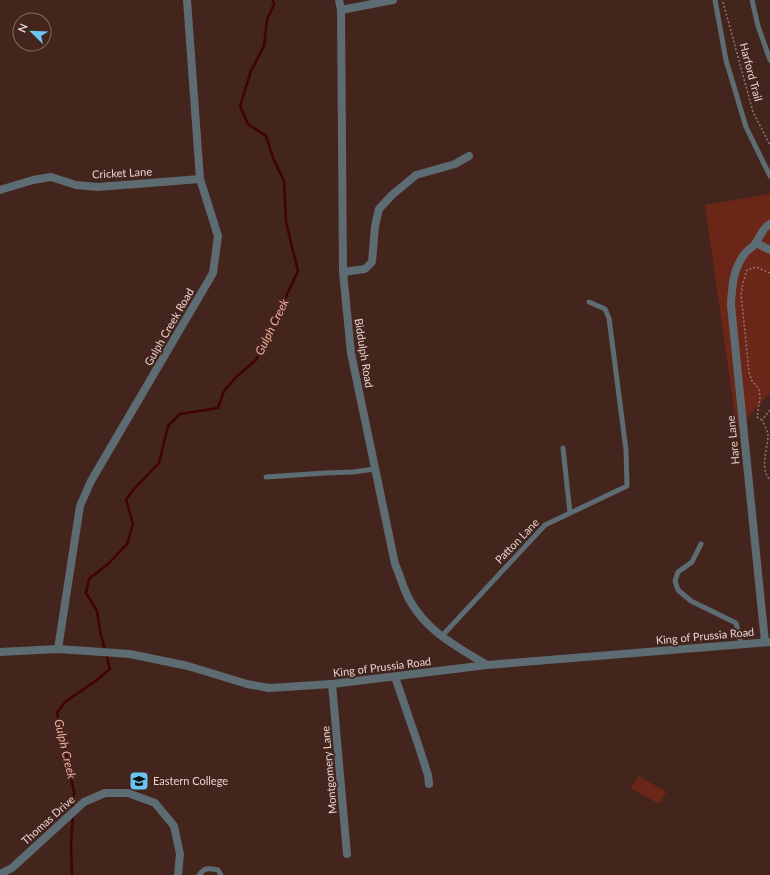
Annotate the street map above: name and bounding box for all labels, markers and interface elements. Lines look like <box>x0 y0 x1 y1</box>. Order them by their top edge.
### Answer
north arrow <box>12 12 52 52</box>
text: N <box>15 21 30 34</box>
street label: Harford Trail <box>737 41 766 103</box>
street label: Cricket Lane <box>92 164 153 181</box>
street label: Gulph Creek Road <box>141 286 196 368</box>
water label: Gulph Creek <box>251 296 292 358</box>
street label: Biddulph Road <box>353 317 376 389</box>
street label: Hare Lane <box>723 415 742 465</box>
street label: Patton Lane <box>492 515 541 566</box>
street label: King of Prussia Road <box>655 625 755 646</box>
street label: King of Prussia Road <box>332 654 432 679</box>
water label: Gulph Creek <box>51 717 80 781</box>
street label: Montgomery Lane <box>318 725 339 815</box>
school or university icon: Eastern College <box>128 770 150 792</box>
place label: Eastern College <box>153 774 228 787</box>
street label: Thomas Drive <box>18 792 77 847</box>

